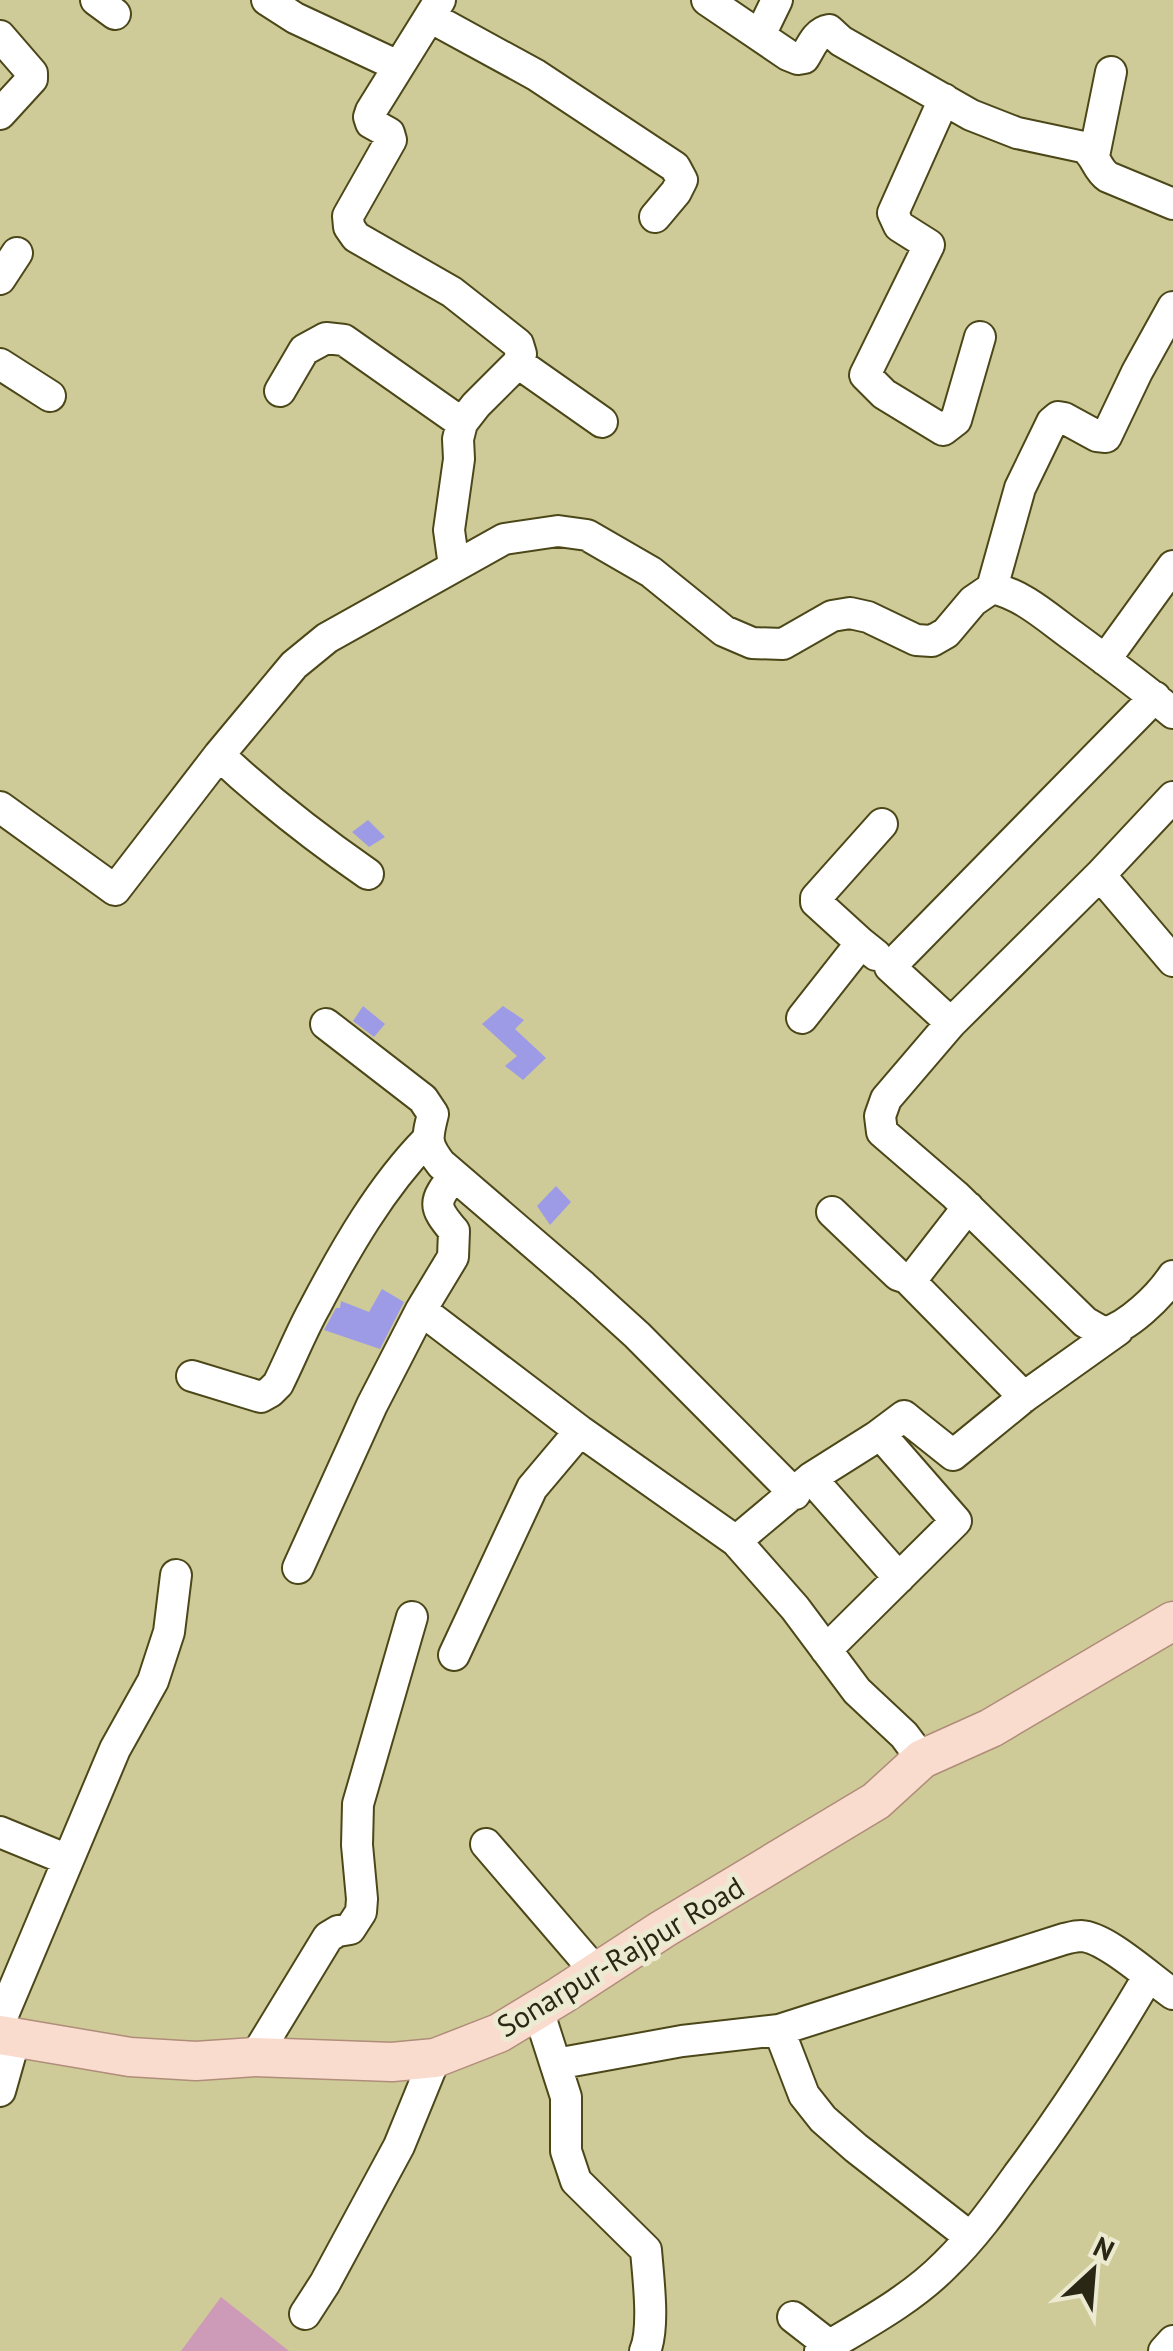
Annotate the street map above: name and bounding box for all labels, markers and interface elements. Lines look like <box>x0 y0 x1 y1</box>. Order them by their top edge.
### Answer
street label: Sonarpur-Rajpur Road <box>489 1867 751 2045</box>
north arrow <box>1043 2221 1143 2321</box>
text: N <box>1088 2227 1121 2269</box>

